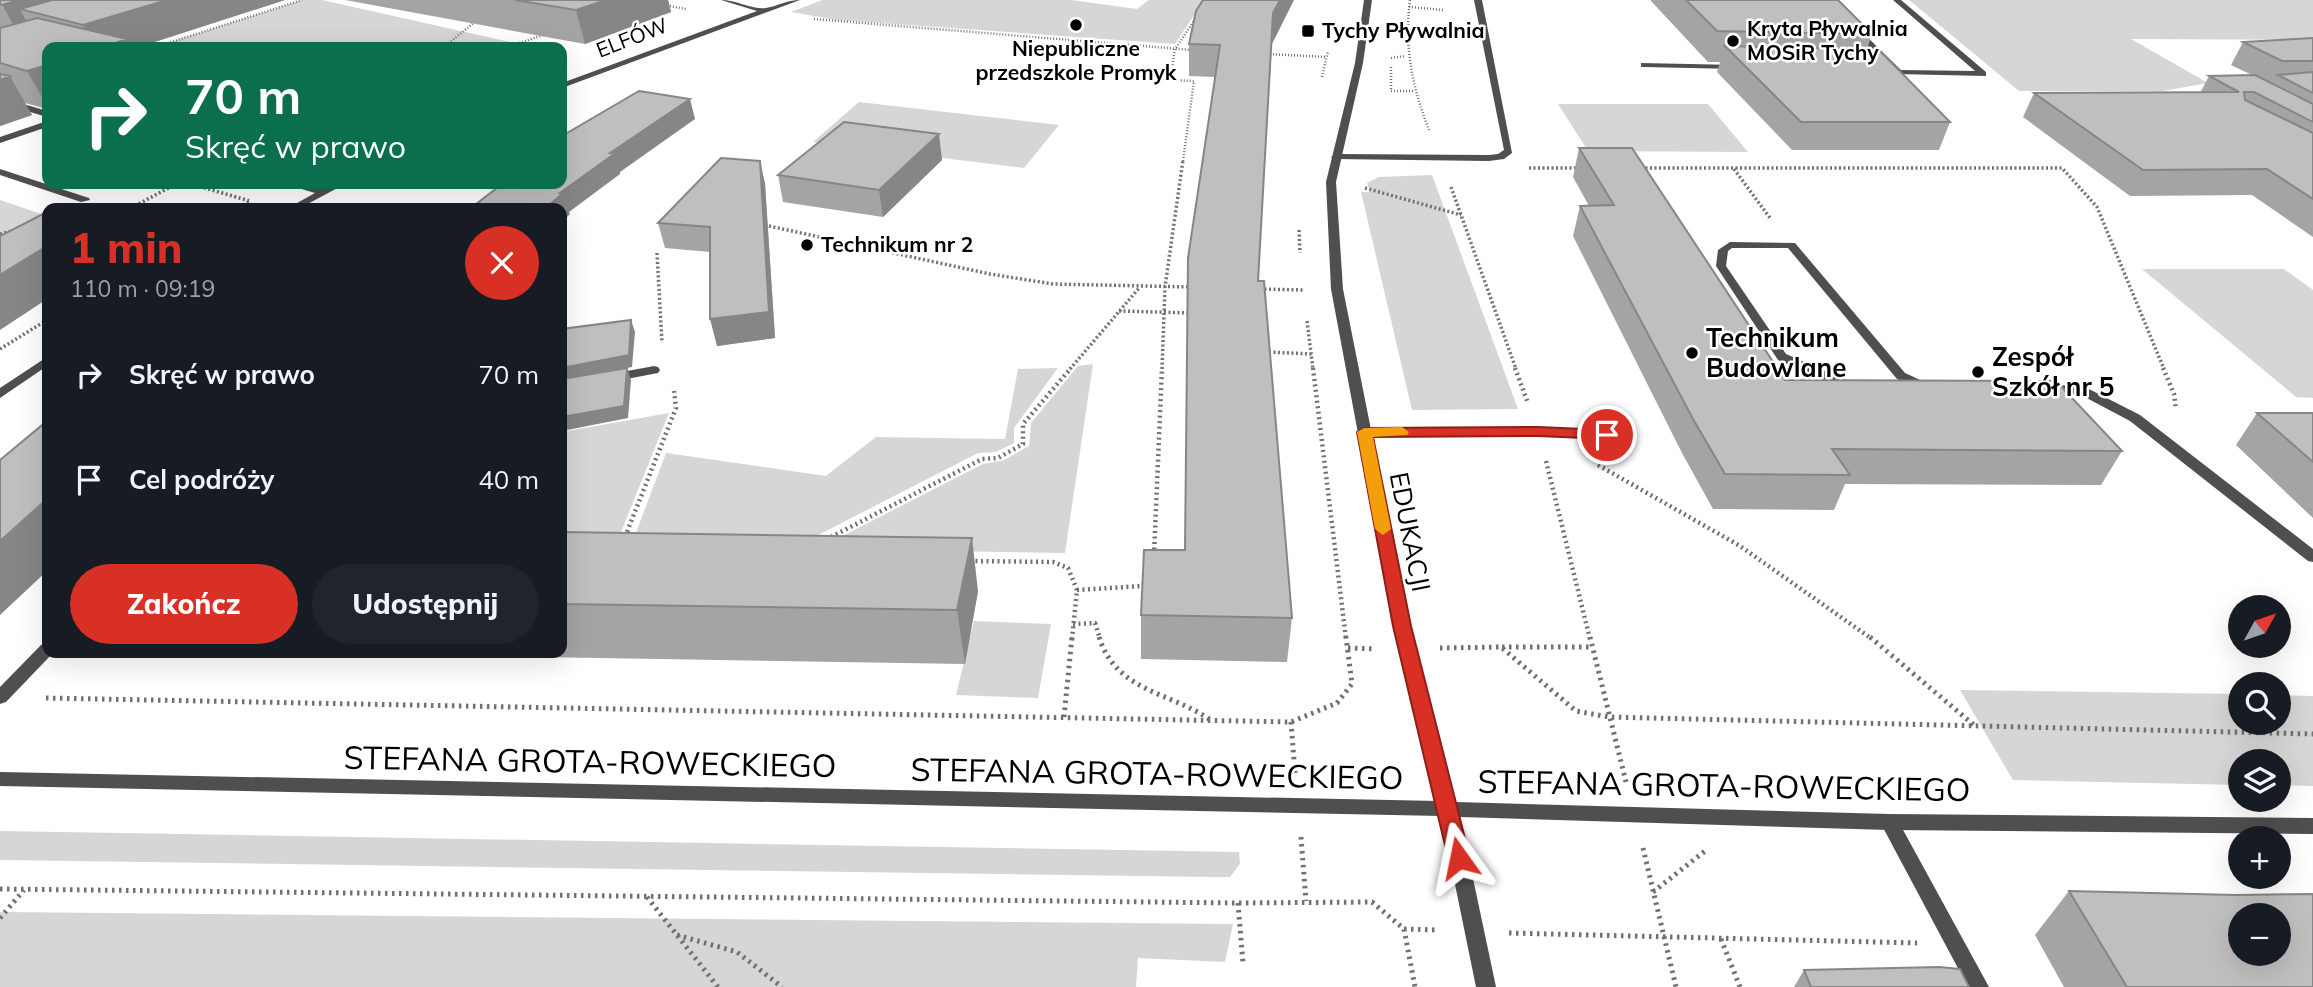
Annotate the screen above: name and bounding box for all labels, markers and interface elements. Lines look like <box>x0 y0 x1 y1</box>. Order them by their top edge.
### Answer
street label: ELFÓW <box>592 12 671 63</box>
place label: Kryta Pływalnia MOSiR Tychy <box>1747 15 1908 65</box>
marker: Niepubliczne przedszkole Promyk <box>1068 17 1084 33</box>
place label: Tychy Pływalnia <box>1322 17 1484 43</box>
marker: Tychy Pływalnia <box>1300 23 1316 39</box>
marker: Kryta Pływalnia MOSiR Tychy <box>1725 33 1741 49</box>
place label: Niepubliczne przedszkole Promyk <box>976 35 1177 85</box>
text: 70 m <box>185 65 301 126</box>
icon: right <box>70 70 161 161</box>
text: Skręć w prawo <box>185 126 406 166</box>
text: 1 min <box>70 221 183 274</box>
button: close <box>465 226 539 300</box>
place label: Technikum nr 2 <box>821 231 973 257</box>
marker: Technikum nr 2 <box>799 237 815 253</box>
text: 110 m · 09:19 <box>70 274 215 303</box>
place label: Technikum Budowlane <box>1706 321 1846 384</box>
place label: Zespół Szkół nr 5 <box>1992 340 2114 403</box>
marker: Technikum Budowlane <box>1684 345 1700 361</box>
icon: right <box>70 356 108 394</box>
text: Skręć w prawo <box>129 358 315 391</box>
text: 70 m <box>478 358 539 391</box>
marker: Zespół Szkół nr 5 <box>1970 364 1986 380</box>
pin <box>1577 405 1637 465</box>
icon: arrive <box>1588 416 1626 454</box>
icon: arrive <box>70 461 108 499</box>
text: Cel podróży <box>129 463 274 496</box>
text: 40 m <box>478 463 539 496</box>
street label: EDUKACJI <box>1383 469 1438 595</box>
button: Zakończ <box>70 564 298 644</box>
button: Udostępnij <box>312 564 539 644</box>
north arrow <box>2228 595 2291 658</box>
map controls <box>2228 595 2291 966</box>
button: search <box>2228 672 2291 735</box>
street label: STEFANA GROTA-ROWECKIEGO <box>343 737 837 785</box>
street label: STEFANA GROTA-ROWECKIEGO <box>910 749 1404 797</box>
button: layers <box>2228 749 2291 812</box>
street label: STEFANA GROTA-ROWECKIEGO <box>1477 761 1971 809</box>
position arrow <box>1422 821 1496 895</box>
button: + <box>2228 826 2291 889</box>
button: − <box>2228 903 2291 966</box>

